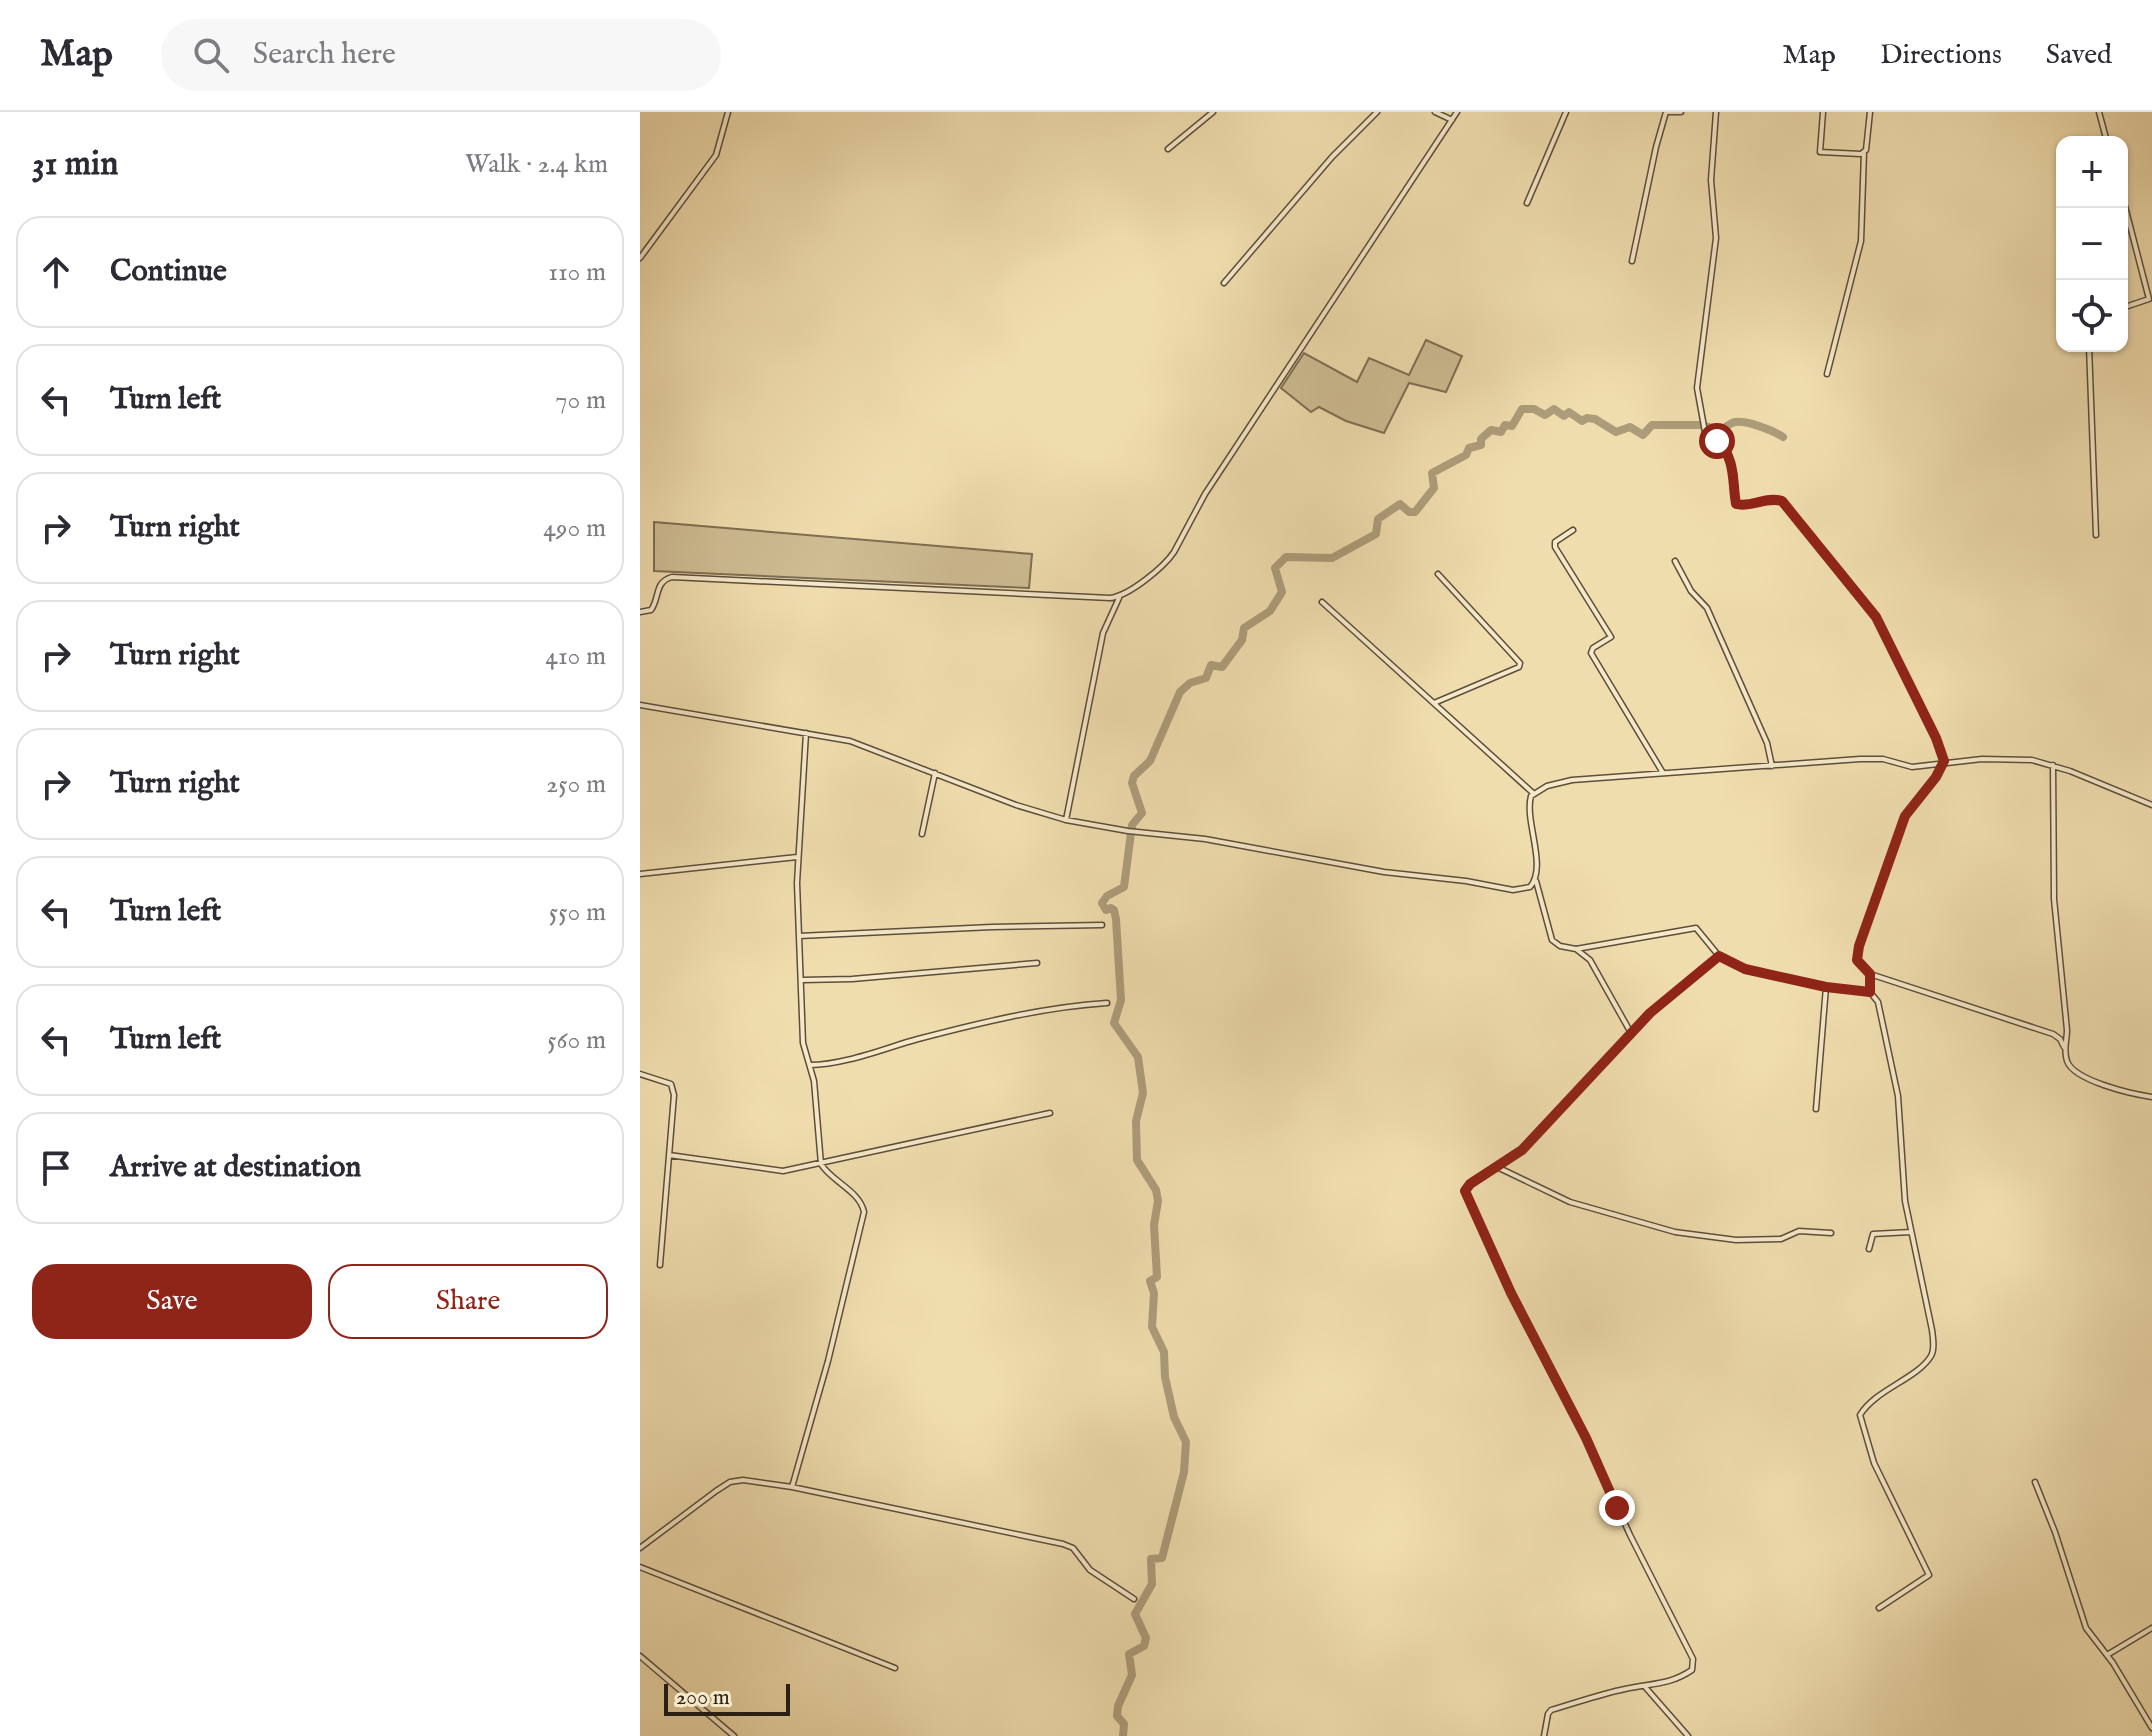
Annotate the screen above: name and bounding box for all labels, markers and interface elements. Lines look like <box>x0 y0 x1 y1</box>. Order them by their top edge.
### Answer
search box <box>161 19 721 91</box>
text: Map <box>40 31 113 79</box>
icon: search <box>189 33 233 77</box>
text: Search here <box>253 36 396 74</box>
text: Map <box>1782 38 1836 73</box>
text: Directions <box>1880 38 2002 73</box>
text: Saved <box>2046 38 2112 73</box>
map controls <box>2056 136 2128 352</box>
button: + <box>2056 136 2128 208</box>
text: 31 min <box>32 143 118 186</box>
text: Walk · 2.4 km <box>465 148 608 181</box>
button: − <box>2056 208 2128 280</box>
icon: ahead <box>34 250 78 294</box>
text: Continue <box>110 253 227 291</box>
text: 110 m <box>548 256 606 289</box>
button: locate <box>2056 280 2128 352</box>
icon: left <box>34 378 78 422</box>
text: Turn left <box>110 381 221 419</box>
text: 70 m <box>555 384 606 417</box>
route start <box>1699 423 1735 459</box>
icon: right <box>34 506 78 550</box>
text: Turn right <box>110 509 240 547</box>
text: 490 m <box>543 512 606 545</box>
icon: right <box>34 634 78 678</box>
text: Turn right <box>110 637 240 675</box>
text: 410 m <box>545 640 606 673</box>
icon: right <box>34 762 78 806</box>
text: Turn right <box>110 765 240 803</box>
text: 250 m <box>546 768 606 801</box>
icon: left <box>34 890 78 934</box>
text: Turn left <box>110 893 221 931</box>
text: 550 m <box>549 896 606 929</box>
icon: left <box>34 1018 78 1062</box>
text: Turn left <box>110 1021 221 1059</box>
text: 560 m <box>547 1024 606 1057</box>
icon: arrive <box>34 1146 78 1190</box>
text: Arrive at destination <box>110 1149 361 1187</box>
button: Save <box>32 1264 312 1339</box>
button: Share <box>328 1264 608 1339</box>
route end <box>1599 1490 1635 1526</box>
scale bar <box>664 1680 790 1716</box>
text: 200 m <box>676 1684 730 1712</box>

